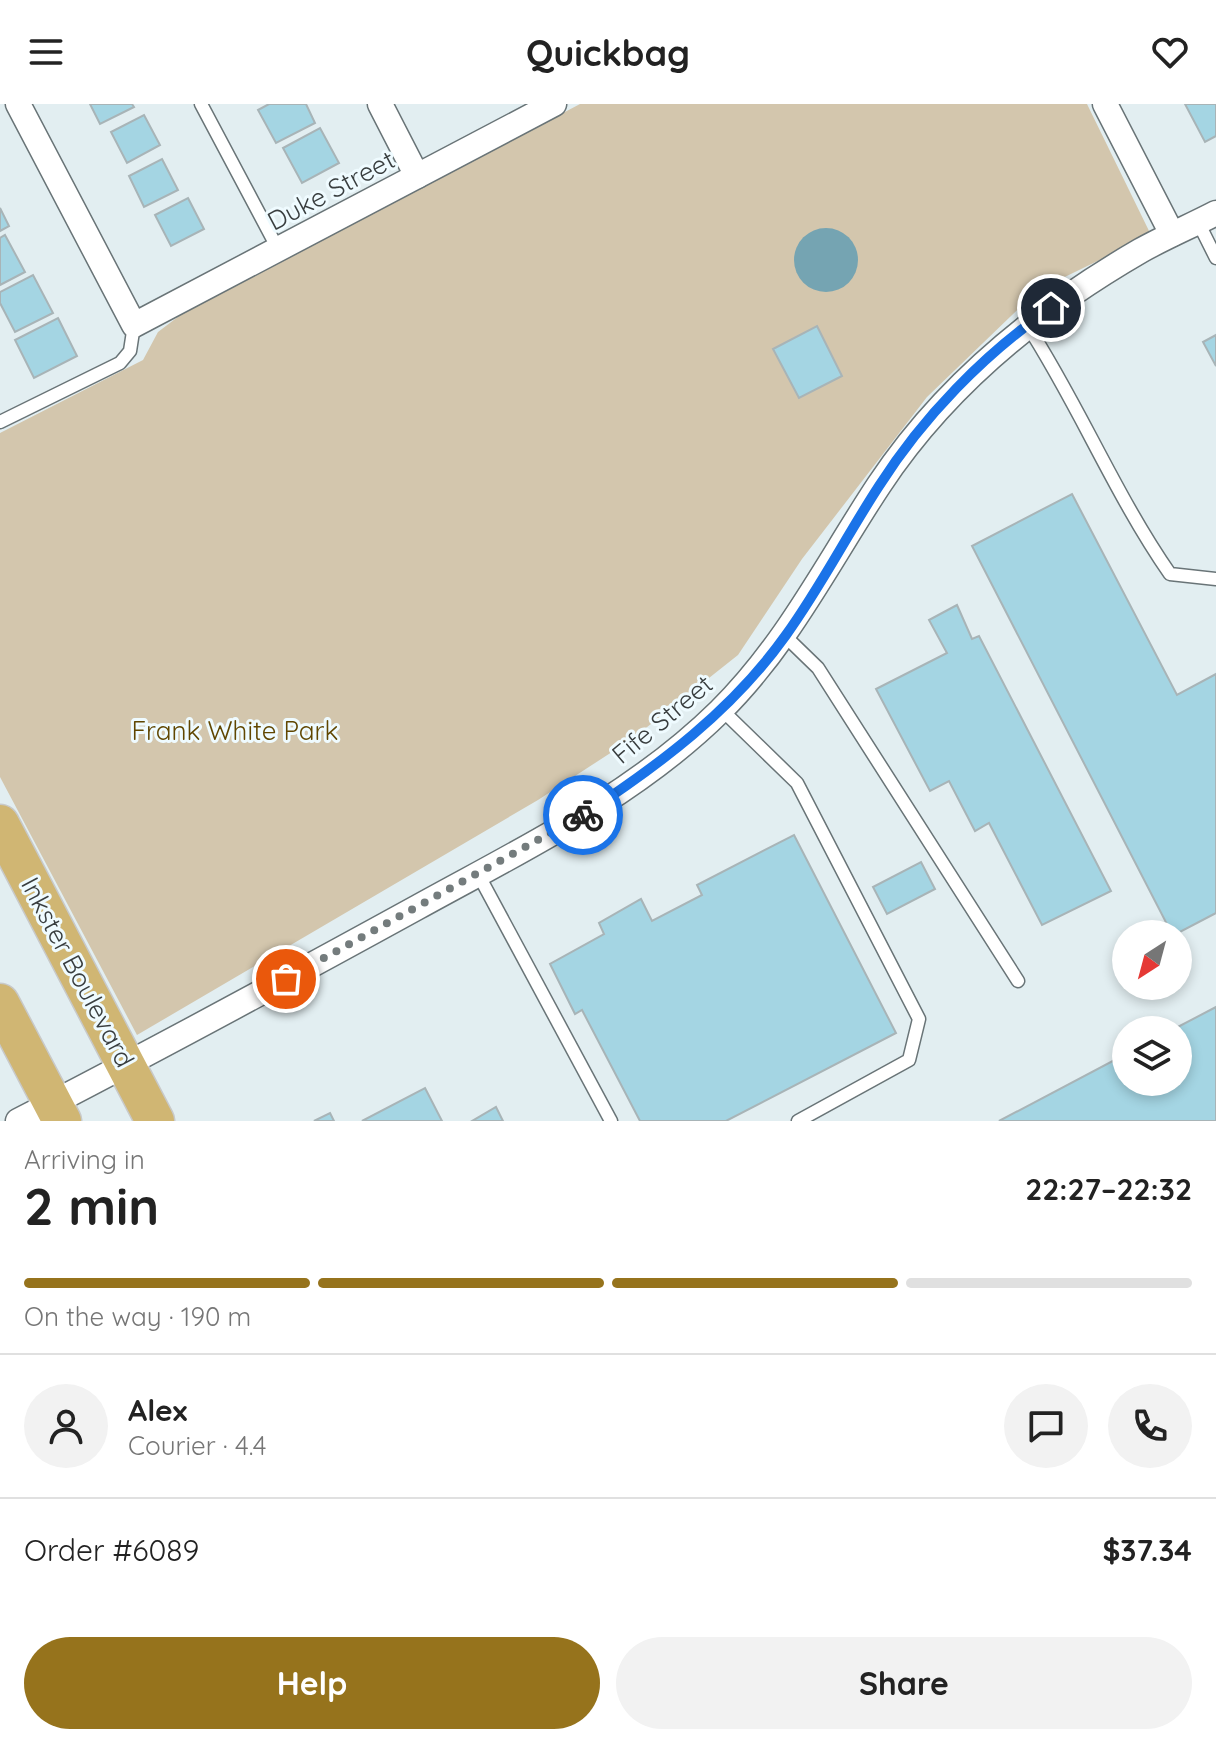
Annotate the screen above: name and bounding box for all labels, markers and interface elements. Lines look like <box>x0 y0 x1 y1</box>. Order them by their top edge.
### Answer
icon: menu <box>24 30 68 74</box>
text: Quickbag <box>526 30 690 75</box>
icon: heart <box>1148 30 1192 74</box>
street label: Duke Street <box>262 143 400 237</box>
pin <box>1017 274 1085 342</box>
icon: home <box>1029 286 1073 330</box>
street label: Fife Street <box>605 667 719 771</box>
park label: Frank White Park <box>132 714 338 747</box>
courier <box>543 775 623 855</box>
icon: bike <box>561 793 605 837</box>
street label: Inkster Boulevard <box>14 871 142 1073</box>
north arrow <box>1112 920 1192 1000</box>
map controls <box>1112 920 1192 1096</box>
pin <box>252 945 320 1013</box>
icon: bag <box>264 957 308 1001</box>
button: layers <box>1112 1016 1192 1096</box>
text: Arriving in <box>24 1143 145 1176</box>
text: 22:27–22:32 <box>1025 1170 1192 1208</box>
text: 2 min <box>24 1173 159 1238</box>
text: On the way · 190 m <box>24 1300 251 1333</box>
button: person <box>24 1384 108 1468</box>
button: chat <box>1004 1384 1088 1468</box>
button: phone <box>1108 1384 1192 1468</box>
text: Alex <box>128 1391 187 1429</box>
text: Courier · 4.4 <box>128 1429 266 1462</box>
text: Order #6089 <box>24 1531 199 1569</box>
text: $37.34 <box>1102 1531 1192 1569</box>
button: Help <box>24 1637 600 1729</box>
button: Share <box>616 1637 1192 1729</box>

